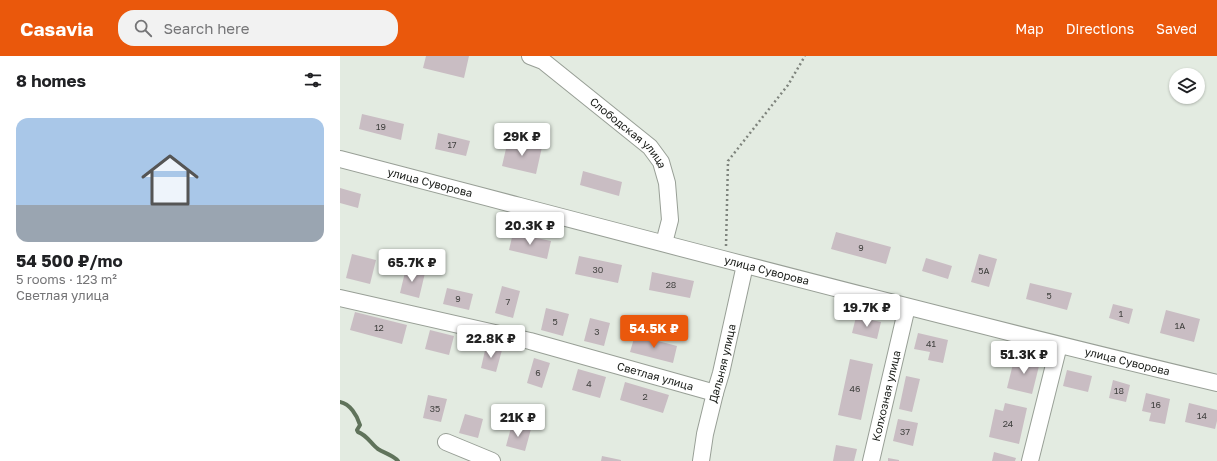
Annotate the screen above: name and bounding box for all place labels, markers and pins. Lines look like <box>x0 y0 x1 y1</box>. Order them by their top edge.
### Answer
pin: 29K ₽ <box>494 123 550 157</box>
pin: 20.3K ₽ <box>493 212 567 246</box>
pin: 65.7K ₽ <box>375 249 449 283</box>
pin: 19.7K ₽ <box>830 294 904 328</box>
pin: 54.5K ₽ <box>617 315 691 349</box>
pin: 22.8K ₽ <box>454 325 528 359</box>
pin: 51.3K ₽ <box>987 341 1061 375</box>
pin: 21K ₽ <box>490 404 546 438</box>

